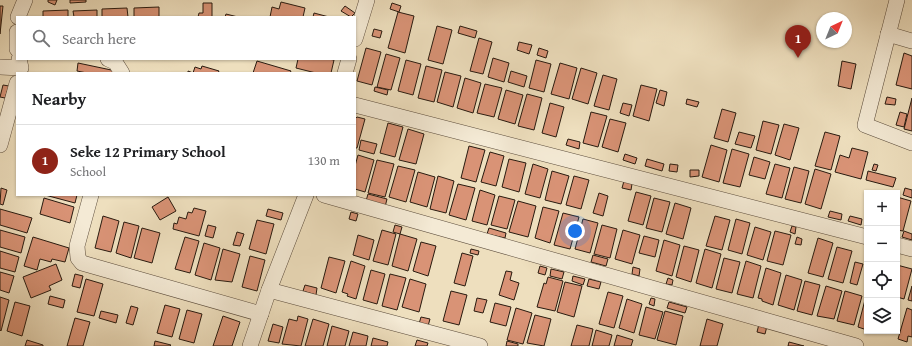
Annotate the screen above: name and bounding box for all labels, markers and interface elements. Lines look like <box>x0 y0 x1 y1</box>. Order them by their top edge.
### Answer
north arrow <box>816 12 852 48</box>
search box <box>16 16 356 60</box>
pin: 1 <box>785 25 811 58</box>
icon: search <box>30 27 52 49</box>
text: Search here <box>62 28 136 49</box>
text: Nearby <box>32 86 86 111</box>
text: Seke 12 Primary School <box>70 141 226 162</box>
text: 1 <box>42 151 48 170</box>
text: 130 m <box>308 151 340 170</box>
text: School <box>70 162 106 181</box>
map controls <box>864 190 900 334</box>
button: + <box>864 190 900 226</box>
your location <box>565 221 585 241</box>
button: − <box>864 226 900 262</box>
button: locate <box>864 262 900 298</box>
button: layers <box>864 298 900 334</box>

